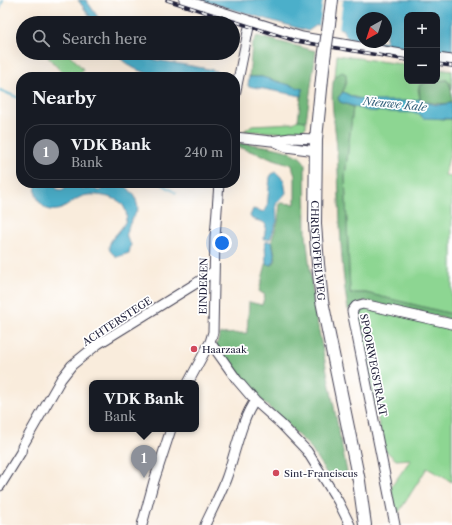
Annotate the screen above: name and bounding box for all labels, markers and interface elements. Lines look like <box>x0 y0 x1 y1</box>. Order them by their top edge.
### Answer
north arrow <box>356 12 392 48</box>
map controls <box>404 12 440 84</box>
button: + <box>404 12 440 48</box>
search box <box>16 16 240 60</box>
icon: search <box>30 27 52 49</box>
text: Search here <box>62 29 147 48</box>
button: − <box>404 48 440 84</box>
text: Nearby <box>32 88 96 108</box>
water label: Nieuwe Kale <box>361 94 428 114</box>
text: VDK Bank <box>71 135 151 154</box>
text: 1 <box>43 144 49 160</box>
text: 240 m <box>184 144 223 160</box>
text: Bank <box>71 154 103 170</box>
street label: CHRISTOFFELWEG <box>308 200 328 301</box>
your location <box>212 233 232 253</box>
street label: EINDEKEN <box>197 258 210 314</box>
street label: ACHTERSTEGE <box>79 294 155 349</box>
street label: SPOORWEGSTRAAT <box>357 313 390 418</box>
place label: Haarzaak <box>202 343 248 356</box>
marker: Haarzaak <box>189 344 199 354</box>
popup <box>89 380 199 432</box>
text: VDK Bank <box>104 389 184 408</box>
text: Bank <box>104 408 136 424</box>
pin: 1 <box>131 445 157 478</box>
place label: Sint-Franciscus <box>284 467 358 480</box>
marker: Sint-Franciscus <box>271 468 281 478</box>

